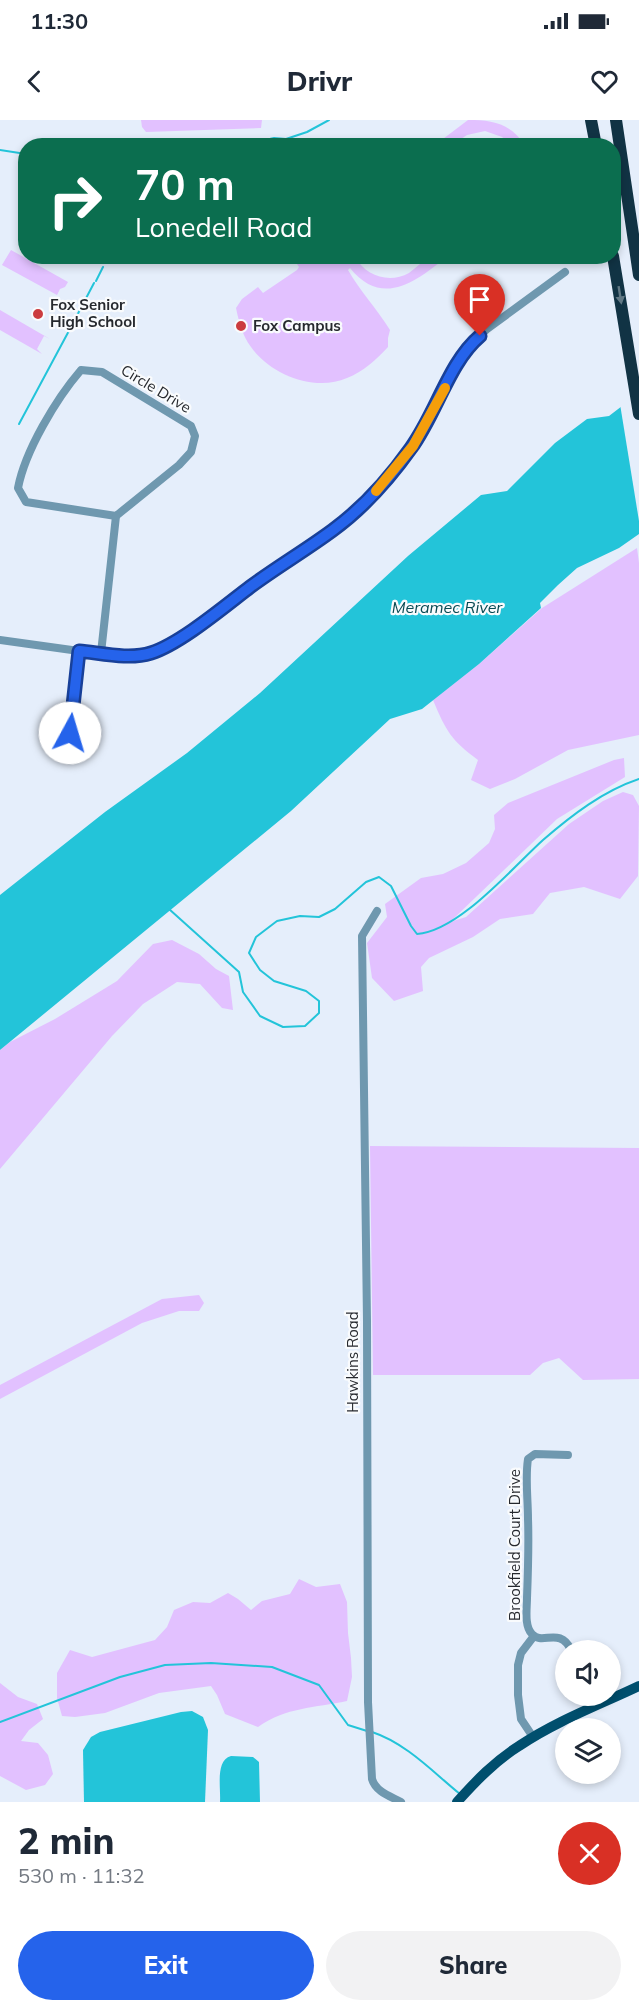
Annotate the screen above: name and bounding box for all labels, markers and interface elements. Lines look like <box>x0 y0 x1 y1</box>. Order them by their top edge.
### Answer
text: 11:30 <box>30 7 88 35</box>
text: Drivr <box>287 64 352 98</box>
icon: back <box>18 65 51 98</box>
icon: heart <box>588 65 621 98</box>
text: 70 m <box>135 158 235 211</box>
icon: right <box>36 162 114 240</box>
text: Lonedell Road <box>135 210 313 244</box>
pin <box>454 274 505 336</box>
icon: arrive <box>463 283 496 316</box>
one-way arrow <box>615 285 624 304</box>
place label: Fox Senior High School <box>50 295 136 331</box>
marker: Fox Senior High School <box>31 307 45 321</box>
place label: Fox Campus <box>253 316 341 335</box>
marker: Fox Campus <box>234 319 248 333</box>
street label: Circle Drive <box>118 360 195 417</box>
water label: Meramec River <box>392 597 503 617</box>
position arrow <box>38 701 102 765</box>
street label: Hawkins Road <box>343 1311 362 1413</box>
street label: Brookfield Court Drive <box>505 1469 524 1621</box>
map controls <box>555 1640 621 1784</box>
button: sound <box>555 1640 621 1706</box>
button: layers <box>555 1718 621 1784</box>
text: 2 min <box>18 1818 114 1863</box>
button: close <box>558 1822 621 1885</box>
text: 530 m · 11:32 <box>18 1863 144 1888</box>
button: Exit <box>18 1931 314 2000</box>
button: Share <box>326 1931 621 2000</box>

